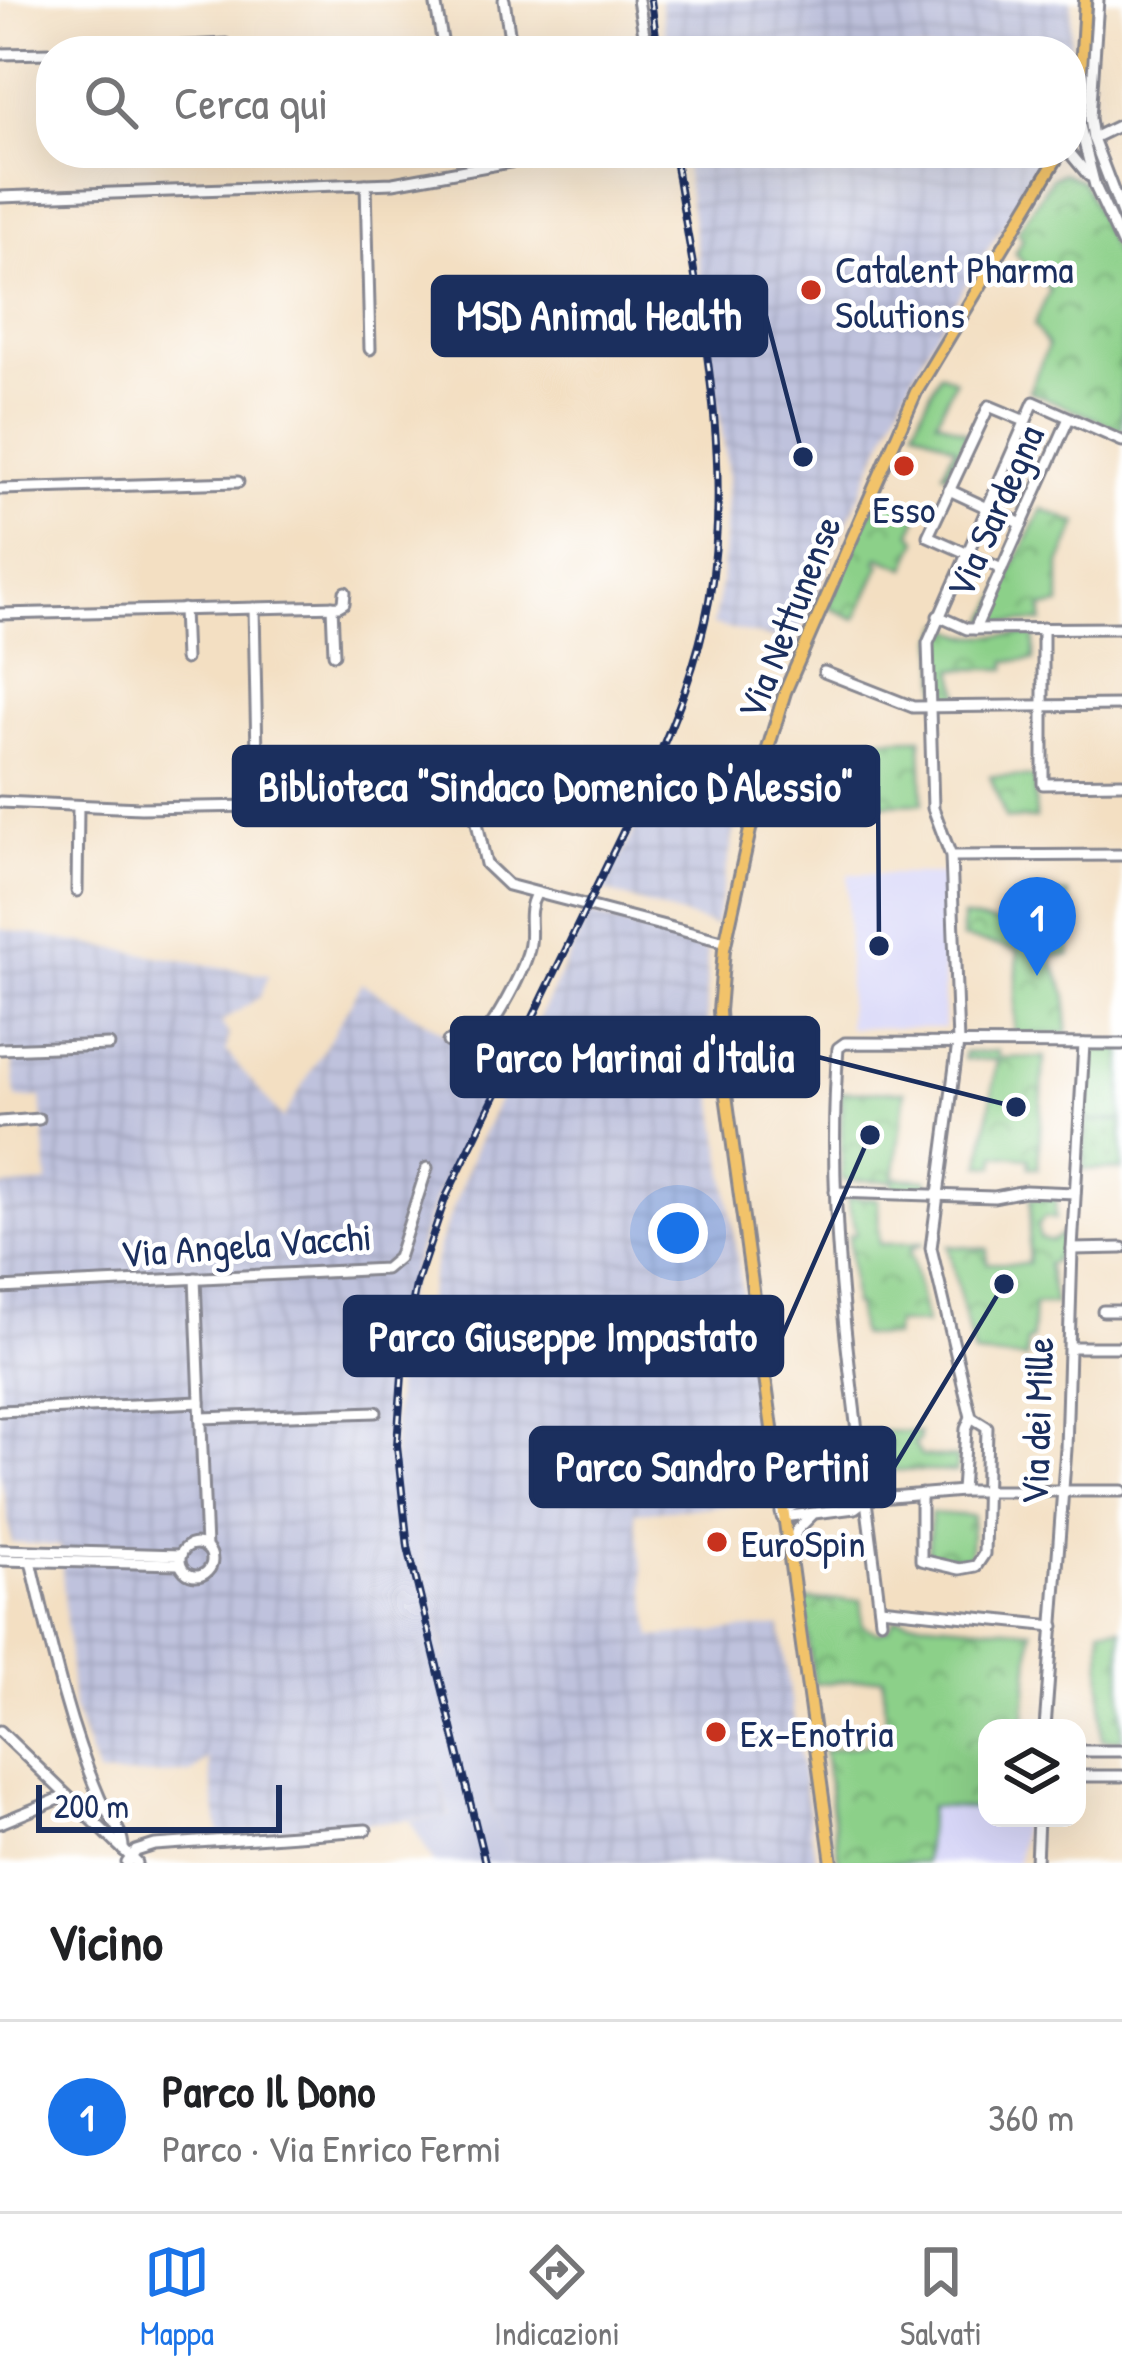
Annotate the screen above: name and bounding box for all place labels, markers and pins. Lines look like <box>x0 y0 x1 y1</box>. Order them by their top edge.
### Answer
place label: Catalent Pharma Solutions <box>835 242 1074 340</box>
callout: MSD Animal Health <box>433 277 766 355</box>
marker: Catalent Pharma Solutions <box>798 277 824 303</box>
marker: Esso <box>891 453 917 479</box>
place label: Esso <box>873 482 936 535</box>
callout: Biblioteca "Sindaco Domenico D'Alessio" <box>234 747 878 825</box>
pin: 1 <box>998 877 1076 976</box>
callout: Parco Marinai d'Italia <box>452 1018 818 1096</box>
callout: Parco Giuseppe Impastato <box>345 1297 782 1375</box>
callout: Parco Sandro Pertini <box>531 1428 894 1506</box>
place label: EuroSpin <box>741 1516 866 1569</box>
marker: EuroSpin <box>704 1529 730 1555</box>
place label: Ex-Enotria <box>740 1706 894 1759</box>
marker: Ex-Enotria <box>703 1719 729 1745</box>

